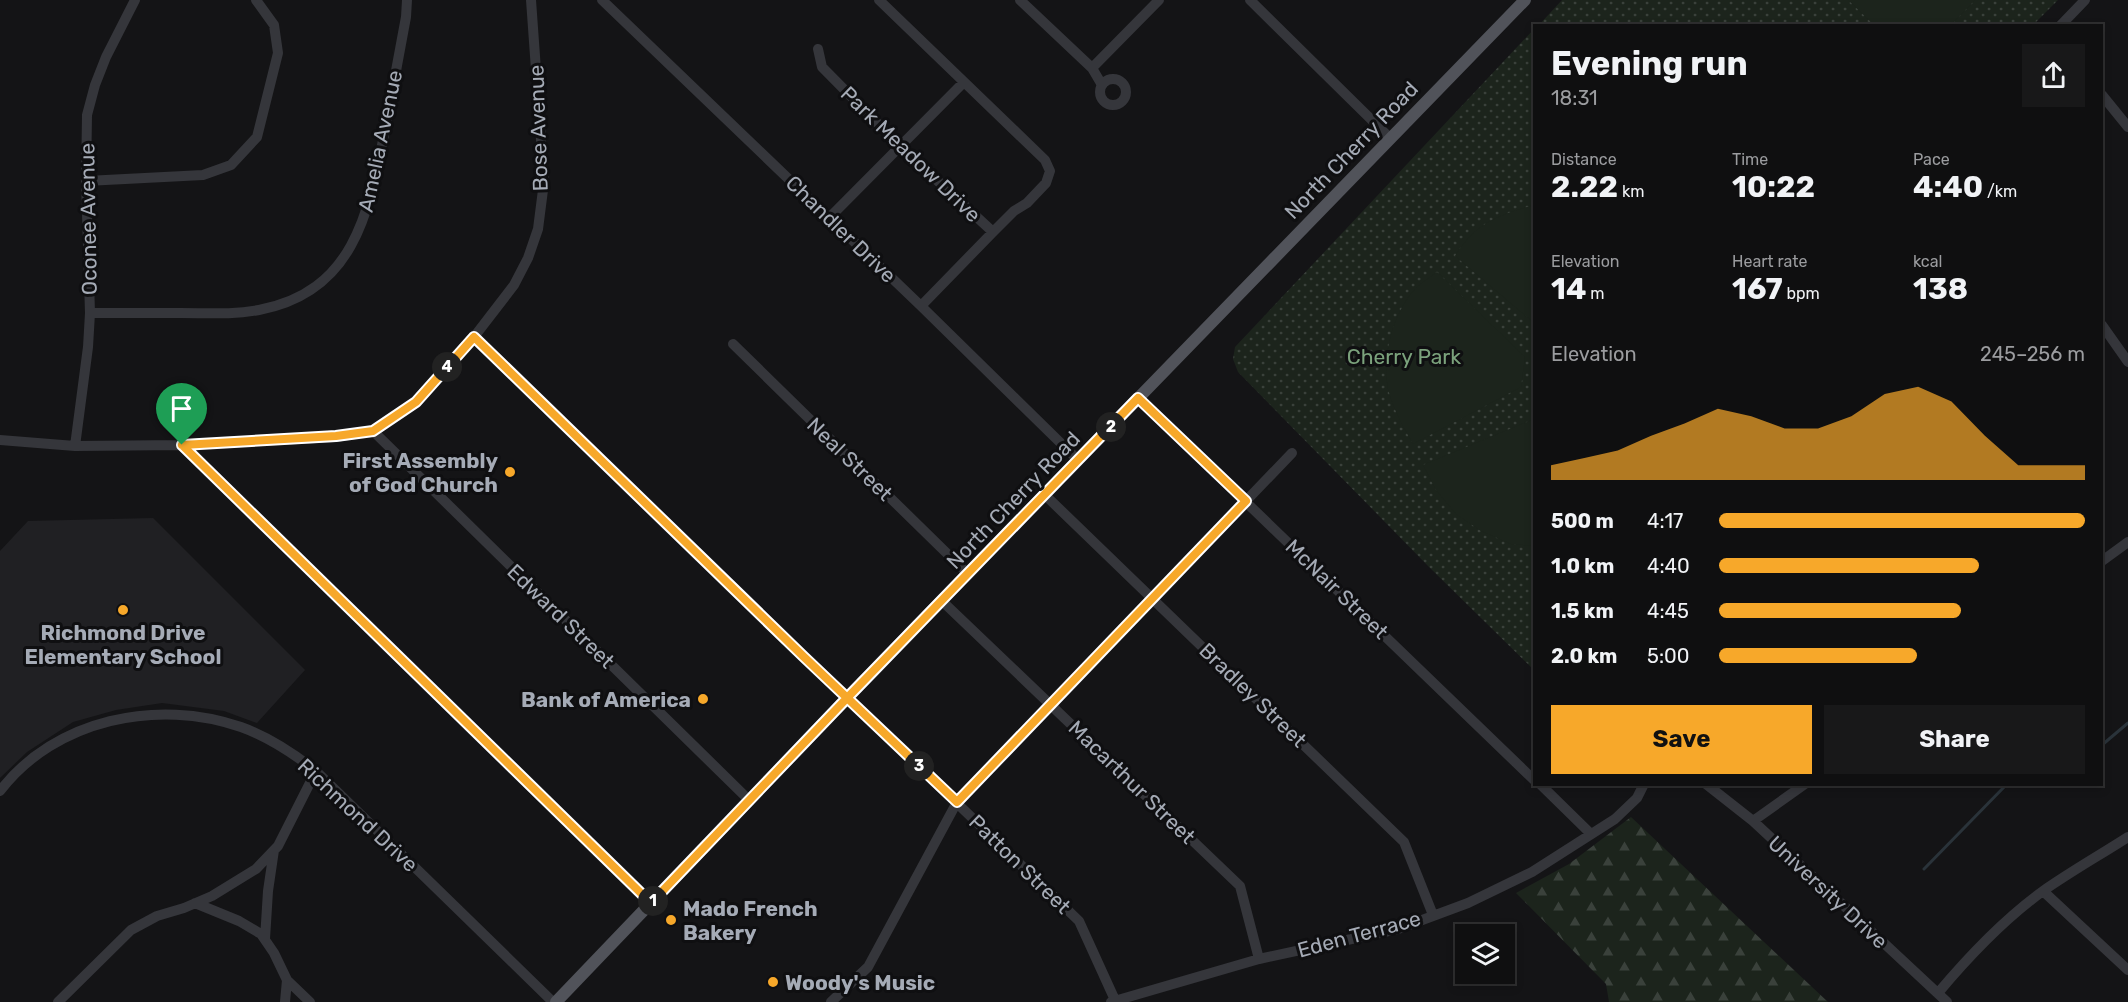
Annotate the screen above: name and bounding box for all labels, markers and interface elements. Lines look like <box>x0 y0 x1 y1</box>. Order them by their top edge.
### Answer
text: Evening run <box>1551 44 1748 83</box>
button: share <box>2022 44 2085 107</box>
street label: Bose Avenue <box>523 64 553 192</box>
street label: Amelia Avenue <box>353 68 407 214</box>
street label: North Cherry Road <box>1279 76 1423 224</box>
street label: Park Meadow Drive <box>836 81 986 227</box>
text: 18:31 <box>1551 86 1598 110</box>
street label: Oconee Avenue <box>74 143 102 295</box>
text: Distance <box>1551 150 1617 169</box>
text: Time <box>1732 150 1768 169</box>
text: Pace <box>1913 150 1950 169</box>
text: 2.22 <box>1551 169 1618 205</box>
text: 10:22 <box>1732 169 1815 205</box>
text: 4:40 <box>1913 169 1983 205</box>
street label: Chandler Drive <box>781 170 901 288</box>
text: km <box>1618 182 1644 201</box>
text: /km <box>1983 182 2017 201</box>
text: Elevation <box>1551 252 1620 271</box>
text: Heart rate <box>1732 252 1807 271</box>
text: kcal <box>1913 252 1942 271</box>
text: 14 <box>1551 271 1586 307</box>
text: 167 <box>1732 271 1783 307</box>
text: 138 <box>1913 271 1968 307</box>
text: m <box>1586 284 1605 303</box>
text: bpm <box>1783 284 1820 303</box>
text: Elevation <box>1551 342 1637 366</box>
text: 245–256 m <box>1980 342 2085 366</box>
park label: Cherry Park <box>1347 344 1461 369</box>
pin: 4 <box>432 352 462 382</box>
text: 4 <box>442 357 452 376</box>
pin <box>156 383 207 445</box>
icon: arrive <box>165 392 198 425</box>
street label: Neal Street <box>802 412 898 506</box>
pin: 2 <box>1096 412 1126 442</box>
text: 2 <box>1106 417 1116 436</box>
street label: North Cherry Road <box>941 426 1085 574</box>
place label: First Assembly of God Church <box>342 448 498 497</box>
marker: First Assembly of God Church <box>503 465 517 479</box>
text: 500 m <box>1551 509 1614 533</box>
text: 4:17 <box>1647 509 1683 533</box>
street label: McNair Street <box>1281 534 1393 644</box>
text: 1.0 km <box>1551 554 1614 578</box>
text: 4:40 <box>1647 554 1690 578</box>
street label: Edward Street <box>502 559 620 673</box>
text: 1.5 km <box>1551 599 1614 623</box>
text: 4:45 <box>1647 599 1689 623</box>
marker: Richmond Drive Elementary School <box>116 603 130 617</box>
place label: Richmond Drive Elementary School <box>25 620 221 669</box>
street label: Bradley Street <box>1194 638 1312 752</box>
text: 2.0 km <box>1551 644 1617 668</box>
text: 5:00 <box>1647 644 1689 668</box>
place label: Bank of America <box>521 687 691 712</box>
marker: Bank of America <box>696 692 710 706</box>
button: Save <box>1551 705 1812 774</box>
button: Share <box>1824 705 2085 774</box>
street label: Macarthur Street <box>1063 715 1201 849</box>
pin: 3 <box>904 751 934 781</box>
street label: Richmond Drive <box>293 753 423 877</box>
text: 3 <box>914 756 924 775</box>
street label: Patton Street <box>964 809 1076 919</box>
street label: University Drive <box>1763 830 1893 954</box>
pin: 1 <box>638 886 668 916</box>
text: 1 <box>649 891 657 910</box>
place label: Mado French Bakery <box>683 896 818 945</box>
street label: Eden Terrace <box>1294 906 1424 962</box>
marker: Mado French Bakery <box>664 913 678 927</box>
map controls <box>1455 924 1515 984</box>
button: layers <box>1455 924 1515 984</box>
place label: Woody's Music <box>785 970 935 995</box>
marker: Woody's Music <box>766 975 780 989</box>

